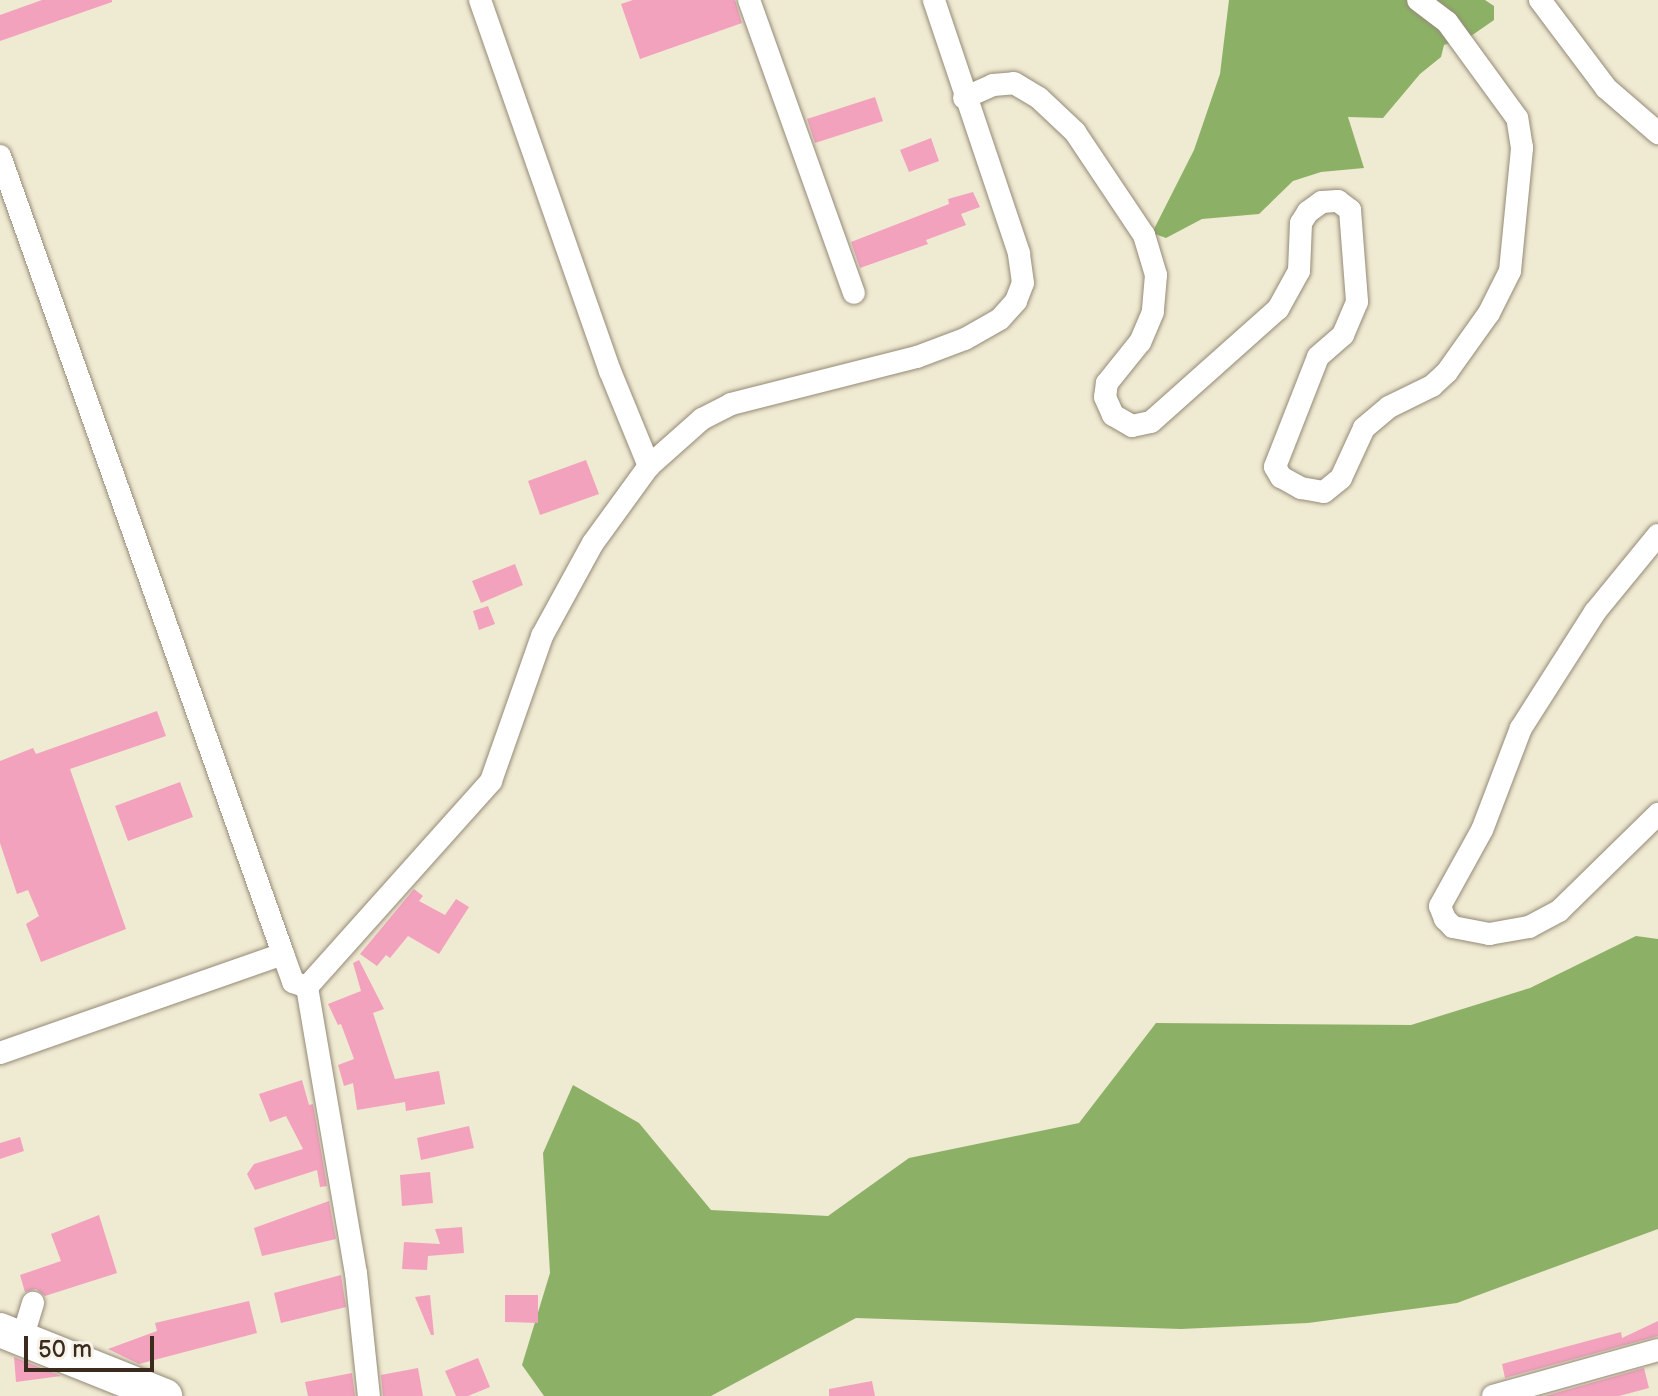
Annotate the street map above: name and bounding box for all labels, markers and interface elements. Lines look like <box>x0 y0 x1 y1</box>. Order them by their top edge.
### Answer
scale bar <box>28 1320 158 1370</box>
text: 50 m <box>38 1335 92 1364</box>

